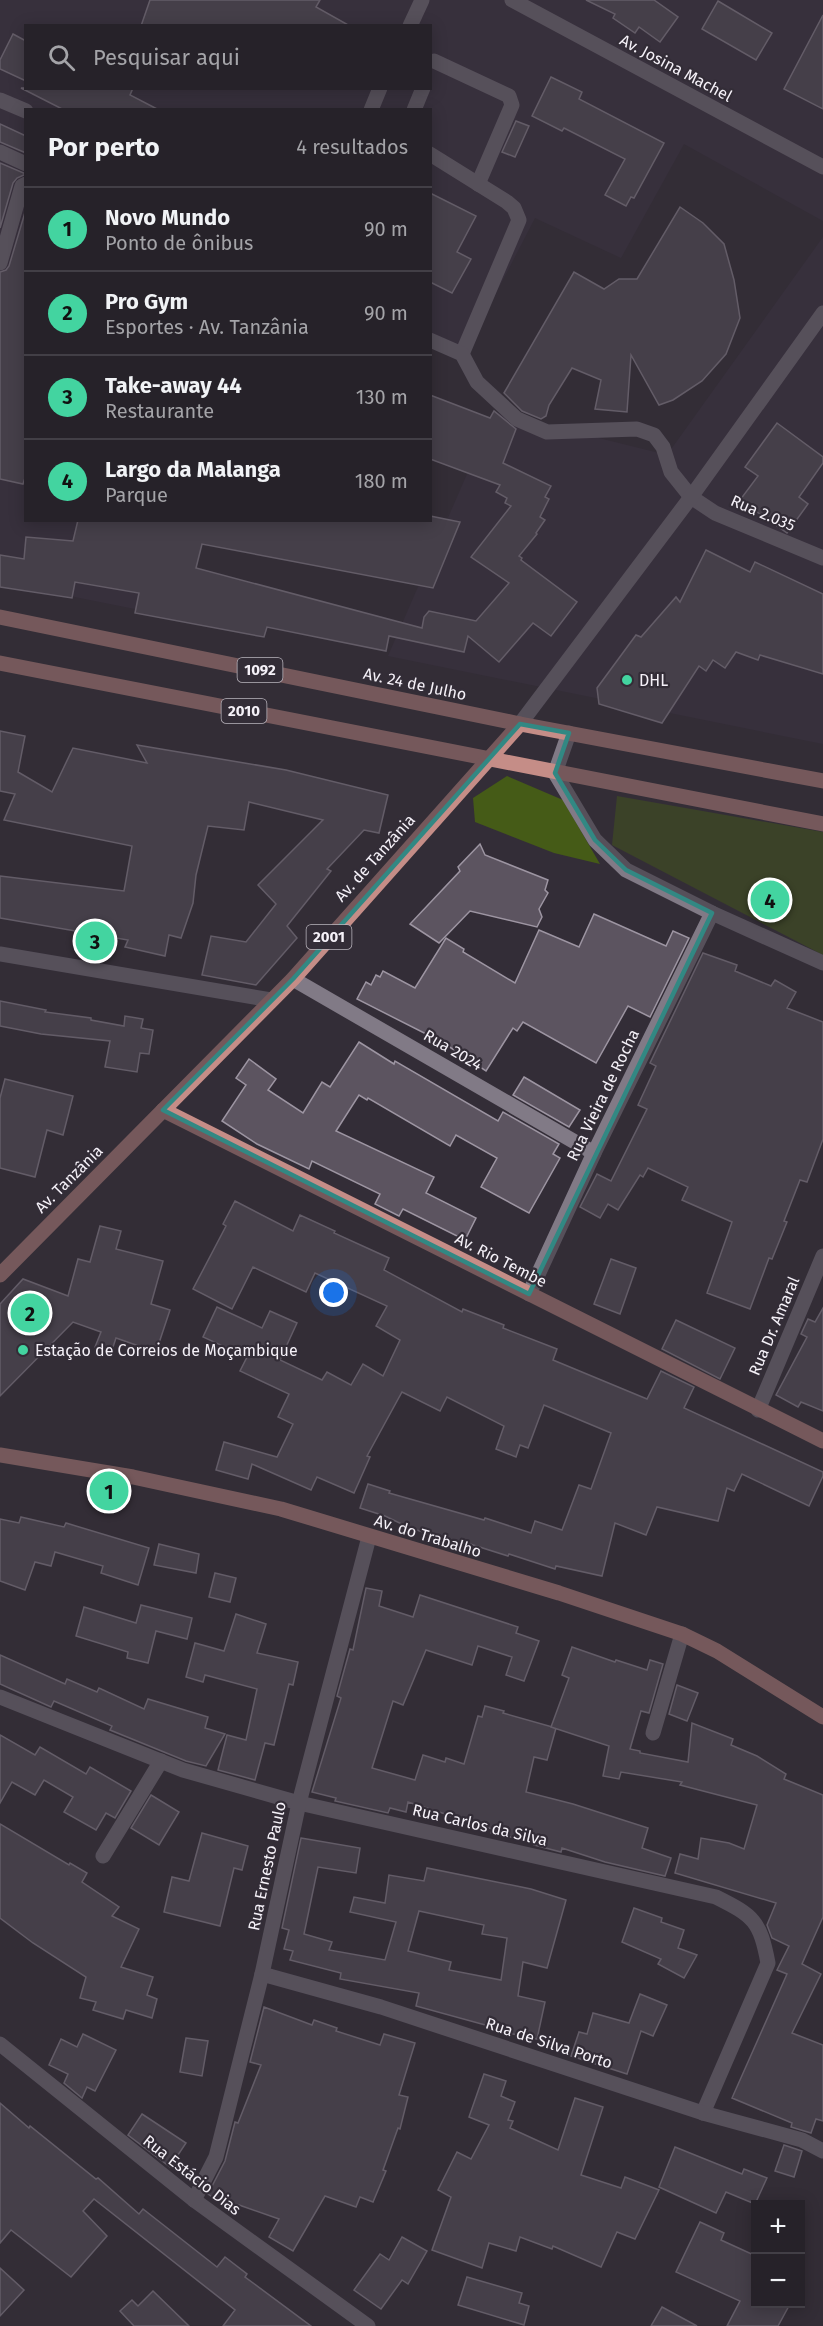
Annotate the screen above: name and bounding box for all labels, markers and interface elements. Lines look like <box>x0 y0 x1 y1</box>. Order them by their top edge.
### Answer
search box <box>24 24 432 90</box>
street label: Av. Josina Machel <box>617 30 736 106</box>
icon: search <box>45 41 78 74</box>
text: Pesquisar aqui <box>93 44 240 71</box>
text: Por perto <box>48 132 160 163</box>
text: 4 resultados <box>296 135 408 159</box>
text: Novo Mundo <box>105 204 230 231</box>
text: 1 <box>63 217 72 241</box>
text: 90 m <box>364 217 408 241</box>
text: Ponto de ônibus <box>105 231 253 255</box>
text: Pro Gym <box>105 288 188 315</box>
text: 2 <box>62 301 73 325</box>
text: 90 m <box>364 301 408 325</box>
text: Esportes · Av. Tanzânia <box>105 315 309 339</box>
text: Take-away 44 <box>105 372 242 399</box>
text: 3 <box>62 385 73 409</box>
text: 130 m <box>356 385 408 409</box>
text: Restaurante <box>105 399 214 423</box>
text: Largo da Malanga <box>105 456 281 483</box>
text: 4 <box>62 469 73 493</box>
text: 180 m <box>355 469 408 493</box>
text: Parque <box>105 483 168 507</box>
street label: Rua 2.035 <box>728 491 798 535</box>
road number: 1092 <box>238 658 282 682</box>
street label: Av. 24 de Julho <box>362 664 468 704</box>
place label: DHL <box>639 671 668 690</box>
marker: DHL <box>620 673 634 687</box>
road number: 2010 <box>222 699 266 723</box>
street label: Av. de Tanzânia <box>331 811 419 905</box>
pin: 4 <box>750 878 790 922</box>
pin: 3 <box>76 918 115 964</box>
road number: 2001 <box>306 925 352 949</box>
street label: Rua 2024 <box>420 1026 486 1075</box>
street label: Rua Vieira de Rocha <box>563 1026 643 1164</box>
street label: Av. Tanzânia <box>31 1141 107 1217</box>
street label: Av. Rio Tembe <box>452 1229 550 1291</box>
street label: Rua Dr. Amaral <box>745 1273 804 1378</box>
your location <box>319 1278 348 1307</box>
pin: 2 <box>10 1290 50 1336</box>
place label: Estação de Correios de Moçambique <box>35 1341 298 1361</box>
marker: Estação de Correios de Moçambique <box>16 1343 30 1357</box>
pin: 1 <box>90 1468 128 1514</box>
street label: Av. do Trabalho <box>372 1511 484 1561</box>
street label: Rua Ernesto Paulo <box>244 1800 290 1932</box>
street label: Rua Carlos da Silva <box>411 1800 549 1850</box>
street label: Rua de Silva Porto <box>483 2014 615 2072</box>
street label: Rua Estácio Dias <box>139 2131 245 2219</box>
map controls <box>751 2200 805 2308</box>
button: + <box>751 2200 805 2254</box>
button: − <box>751 2254 805 2308</box>

